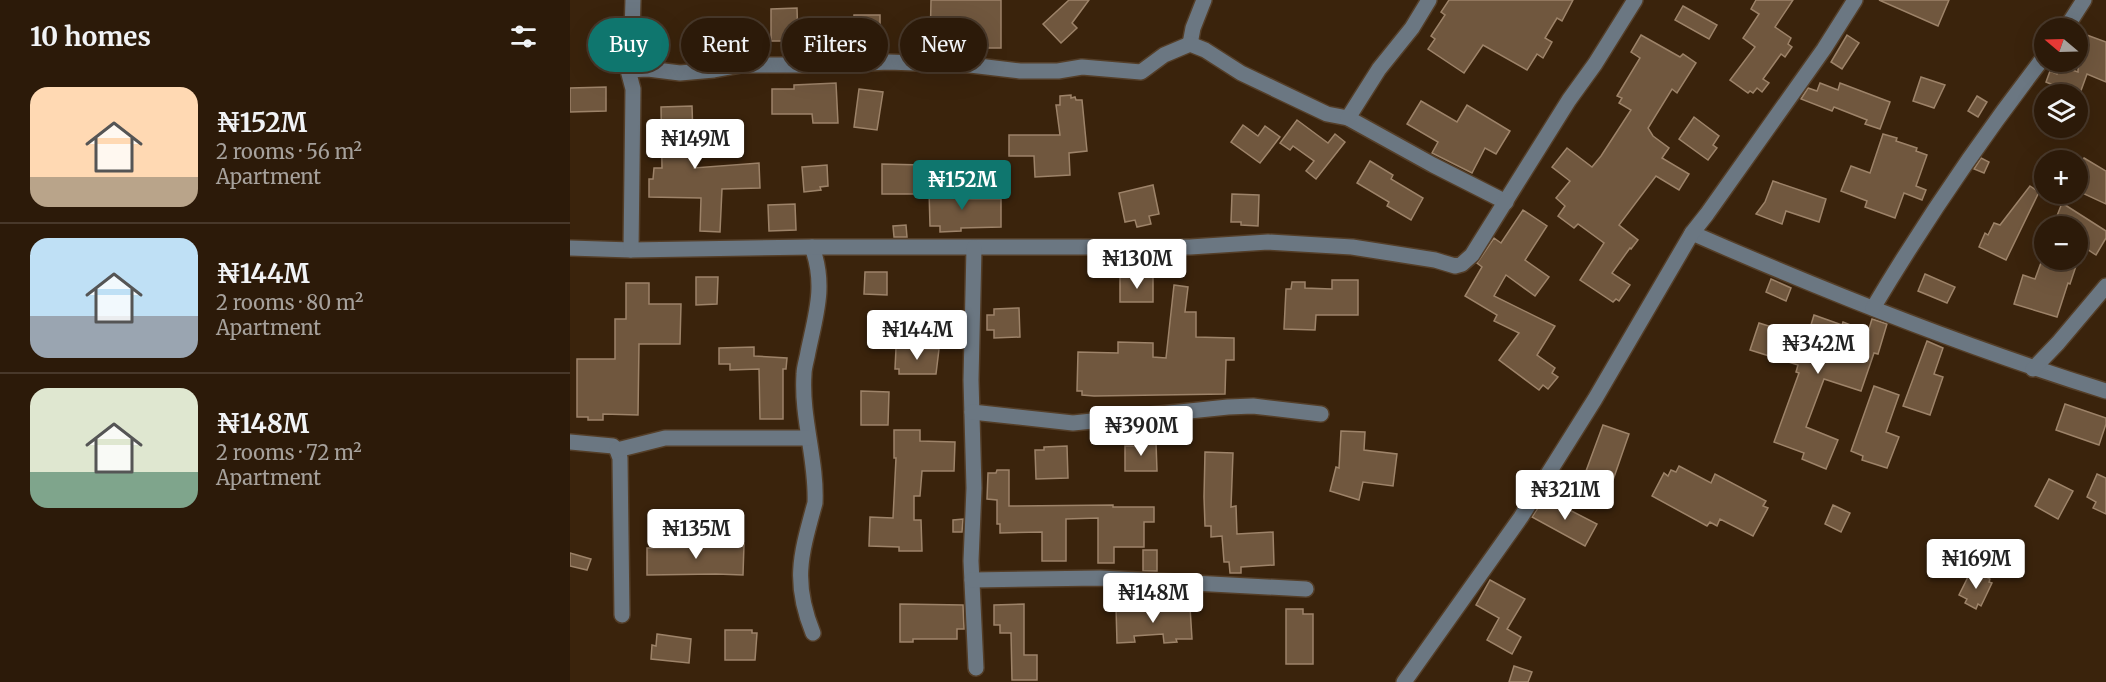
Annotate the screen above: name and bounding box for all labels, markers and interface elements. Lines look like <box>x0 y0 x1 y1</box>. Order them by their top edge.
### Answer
chip: Buy <box>588 18 669 72</box>
chip: Rent <box>681 18 770 72</box>
chip: Filters <box>782 18 888 72</box>
chip: New <box>900 18 987 72</box>
north arrow <box>2034 18 2088 72</box>
map controls <box>2034 18 2088 270</box>
text: 10 homes <box>30 20 151 53</box>
icon: filters <box>507 20 540 53</box>
button: layers <box>2034 84 2088 138</box>
text: ₦152M <box>216 106 307 139</box>
icon: home <box>78 111 150 183</box>
pin: ₦149M <box>653 119 737 170</box>
text: ₦149M <box>660 126 730 151</box>
text: 2 rooms · 56 m² <box>216 139 362 164</box>
button: + <box>2034 150 2088 204</box>
pin: ₦152M <box>920 160 1004 211</box>
text: Apartment <box>216 164 321 189</box>
text: ₦152M <box>927 167 997 192</box>
button: − <box>2034 216 2088 270</box>
pin: ₦130M <box>1095 239 1179 290</box>
text: ₦130M <box>1101 246 1173 271</box>
text: ₦144M <box>216 257 310 290</box>
icon: home <box>78 262 150 334</box>
text: 2 rooms · 80 m² <box>216 290 363 315</box>
pin: ₦144M <box>875 310 959 361</box>
text: Apartment <box>216 315 321 340</box>
text: ₦144M <box>881 317 953 342</box>
pin: ₦342M <box>1776 324 1860 375</box>
text: ₦342M <box>1781 331 1855 356</box>
pin: ₦390M <box>1099 406 1183 457</box>
text: ₦148M <box>216 407 309 440</box>
icon: home <box>78 412 150 484</box>
text: ₦390M <box>1104 413 1178 438</box>
text: 2 rooms · 72 m² <box>216 440 362 465</box>
text: Apartment <box>216 465 321 490</box>
pin: ₦321M <box>1523 470 1607 521</box>
text: ₦321M <box>1530 477 1600 502</box>
pin: ₦135M <box>654 509 738 560</box>
text: ₦135M <box>661 516 731 541</box>
pin: ₦169M <box>1934 539 2018 590</box>
text: ₦169M <box>1941 546 2011 571</box>
pin: ₦148M <box>1111 573 1195 624</box>
text: ₦148M <box>1117 580 1189 605</box>

